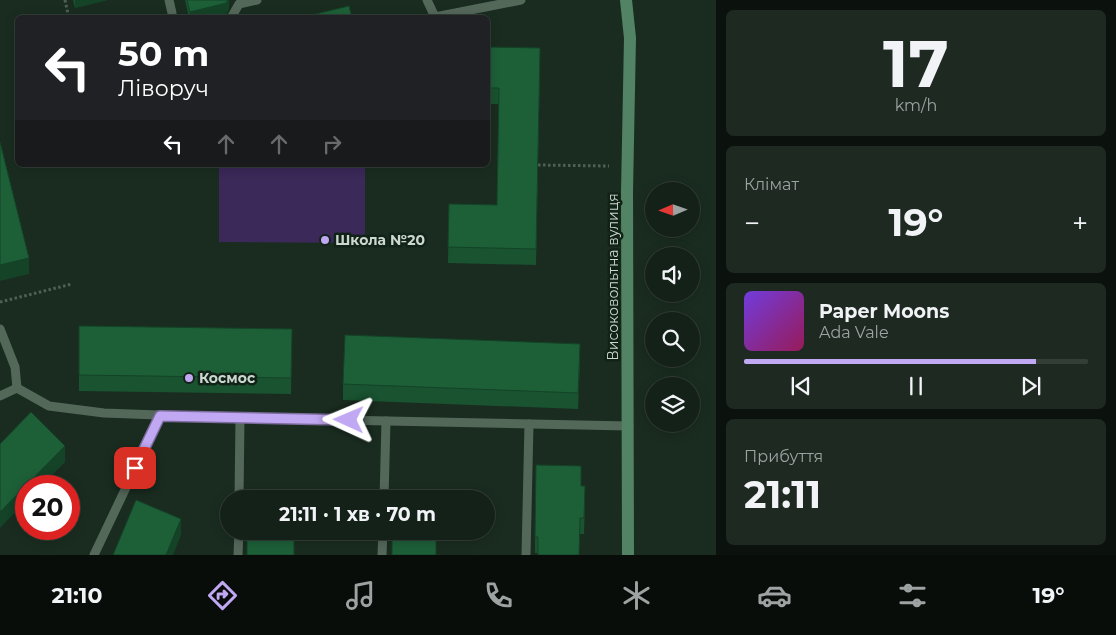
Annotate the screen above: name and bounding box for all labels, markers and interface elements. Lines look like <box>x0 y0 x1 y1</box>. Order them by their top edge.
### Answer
text: 17 <box>883 24 949 103</box>
text: 50 m <box>118 32 209 75</box>
icon: left <box>35 35 100 100</box>
text: Ліворуч <box>118 75 209 102</box>
text: km/h <box>895 96 937 115</box>
icon: left <box>159 130 187 158</box>
icon: ahead <box>212 130 240 158</box>
icon: ahead <box>265 130 293 158</box>
icon: right <box>318 130 346 158</box>
text: Клімат <box>744 175 799 194</box>
north arrow <box>645 182 700 238</box>
map controls <box>645 182 700 432</box>
street label: Високовольтна вулиця <box>604 193 622 361</box>
text: 19° <box>889 199 944 246</box>
text: − <box>744 206 760 240</box>
text: + <box>1072 206 1088 240</box>
place label: Школа №20 <box>335 231 425 249</box>
marker: Школа №20 <box>319 234 331 246</box>
button: sound <box>645 247 700 302</box>
text: Paper Moons <box>819 300 949 323</box>
button: search <box>645 312 700 367</box>
text: Ada Vale <box>819 323 889 342</box>
place label: Космос <box>199 369 256 387</box>
marker: Космос <box>183 372 195 384</box>
icon: previous <box>787 372 815 400</box>
icon: pause <box>902 372 930 400</box>
icon: next <box>1017 372 1045 400</box>
button: layers <box>645 377 700 432</box>
position arrow <box>322 393 374 445</box>
pin <box>114 447 156 489</box>
text: Прибуття <box>744 447 823 466</box>
icon: arrive <box>121 454 149 482</box>
text: 21:11 <box>744 471 821 518</box>
speed limit sign: 20 <box>15 475 80 540</box>
text: 21:11 · 1 хв · 70 m <box>279 503 436 526</box>
icon: directions <box>205 578 240 613</box>
icon: music <box>343 578 378 613</box>
icon: phone <box>481 578 516 613</box>
icon: climate <box>619 578 654 613</box>
icon: car <box>757 578 792 613</box>
icon: filters <box>895 578 930 613</box>
text: 21:10 <box>51 582 102 609</box>
text: 19° <box>1033 582 1064 609</box>

